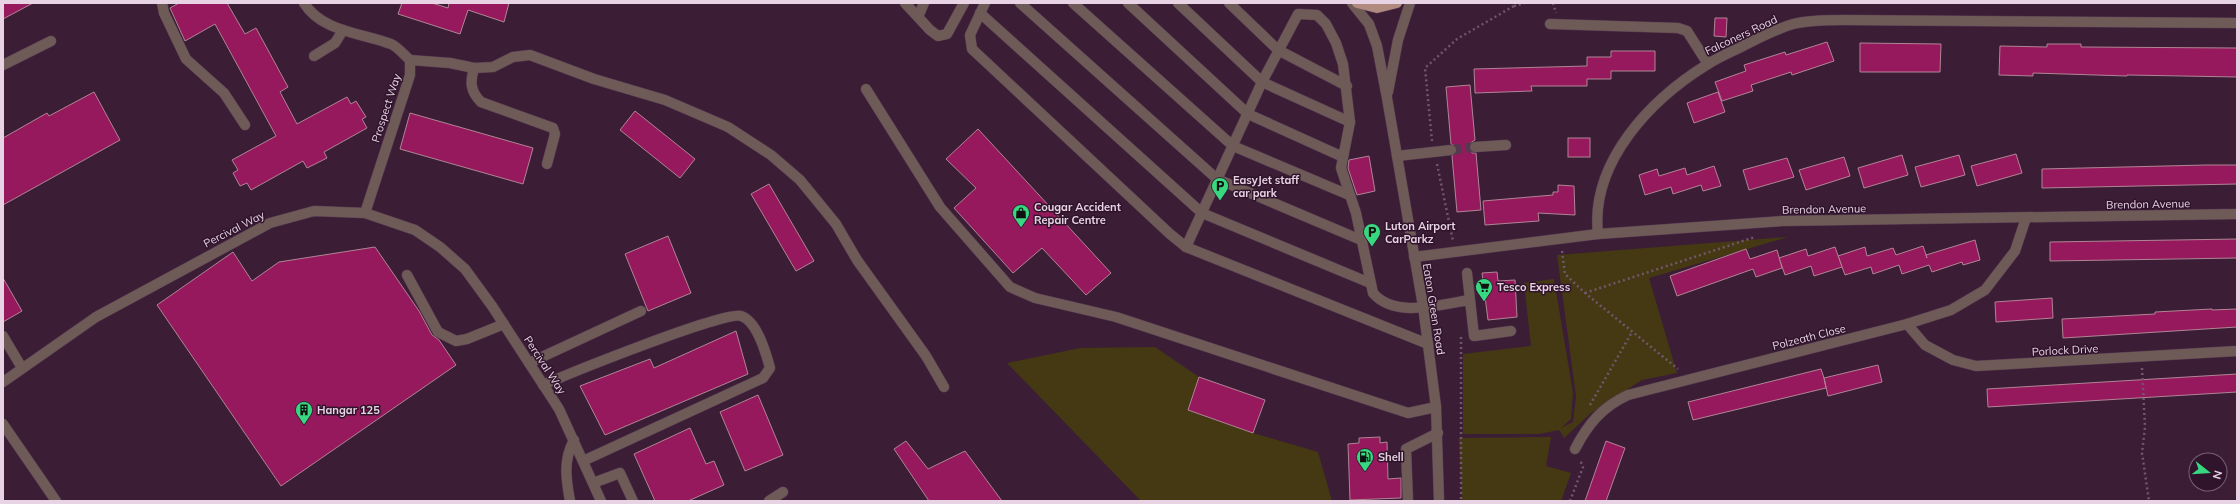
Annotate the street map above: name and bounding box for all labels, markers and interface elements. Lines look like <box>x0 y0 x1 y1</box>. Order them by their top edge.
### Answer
street label: Falconers Road <box>1702 12 1780 58</box>
street label: Prospect Way <box>368 72 404 144</box>
place label: EasyJet staff car park <box>1233 173 1300 200</box>
parking icon: EasyJet staff car park <box>1210 176 1230 201</box>
street label: Brendon Avenue <box>2106 196 2190 212</box>
place label: Cougar Accident Repair Centre <box>1034 200 1121 227</box>
street label: Brendon Avenue <box>1782 201 1866 217</box>
shop icon: Cougar Accident Repair Centre <box>1011 203 1031 228</box>
street label: Percival Way <box>201 208 267 250</box>
place label: Luton Airport CarParkz <box>1385 219 1455 246</box>
parking icon: Luton Airport CarParkz <box>1362 222 1382 247</box>
street label: Eaton Green Road <box>1420 262 1448 356</box>
supermarket icon: Tesco Express <box>1474 277 1494 302</box>
place label: Tesco Express <box>1497 280 1571 294</box>
street label: Polzeath Close <box>1771 321 1847 353</box>
street label: Percival Way <box>521 333 569 397</box>
street label: Porlock Drive <box>2031 341 2099 359</box>
building icon: Hangar 125 <box>294 400 314 425</box>
place label: Hangar 125 <box>317 403 380 417</box>
fuel station icon: Shell <box>1355 447 1375 472</box>
place label: Shell <box>1378 450 1404 464</box>
north arrow <box>2188 452 2228 492</box>
text: N <box>2210 469 2225 481</box>

